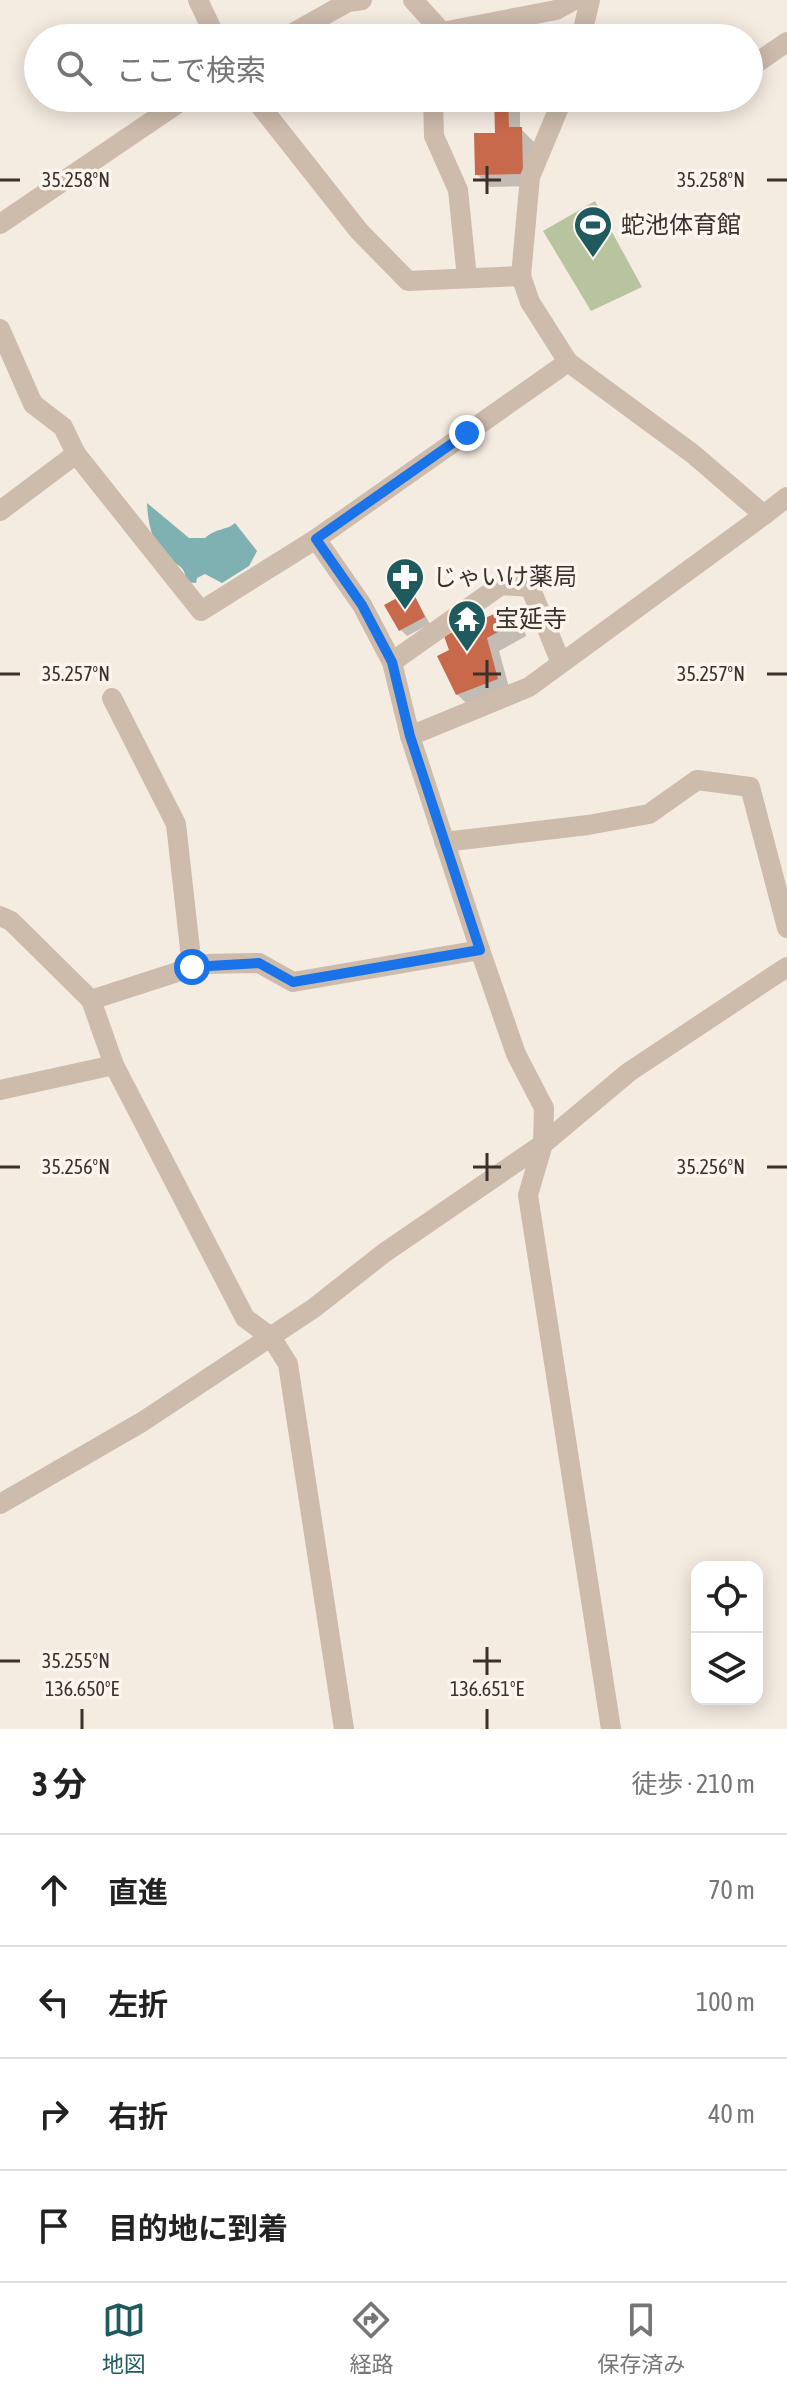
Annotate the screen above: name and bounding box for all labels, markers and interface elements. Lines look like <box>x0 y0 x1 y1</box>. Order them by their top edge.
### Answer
search box <box>24 24 763 112</box>
icon: search <box>52 46 96 90</box>
text: ここで検索 <box>116 53 266 87</box>
text: 35.258°N <box>42 168 110 191</box>
text: 35.258°N <box>677 168 745 191</box>
sports icon: 蛇池体育館 <box>572 204 614 259</box>
place label: 蛇池体育館 <box>621 211 741 238</box>
route end <box>449 415 485 451</box>
pharmacy icon: じゃいけ薬局 <box>384 556 426 611</box>
place label: じゃいけ薬局 <box>433 563 577 590</box>
temple icon: 宝延寺 <box>446 598 488 653</box>
place label: 宝延寺 <box>495 605 567 632</box>
text: 35.257°N <box>42 662 110 685</box>
text: 35.257°N <box>677 662 745 685</box>
route start <box>174 949 210 985</box>
text: 35.256°N <box>42 1155 110 1178</box>
text: 35.256°N <box>677 1155 745 1178</box>
map controls <box>691 1561 763 1705</box>
button: locate <box>691 1561 763 1633</box>
button: layers <box>691 1633 763 1705</box>
text: 35.255°N <box>42 1649 110 1672</box>
text: 136.650°E <box>45 1677 119 1700</box>
text: 136.651°E <box>450 1677 524 1700</box>
text: 3 分 <box>32 1764 87 1803</box>
text: 徒歩 · 210 m <box>631 1769 755 1799</box>
icon: ahead <box>32 1868 76 1912</box>
text: 直進 <box>108 1875 168 1909</box>
text: 70 m <box>708 1875 755 1905</box>
icon: left <box>32 1980 76 2024</box>
text: 左折 <box>108 1987 168 2021</box>
text: 100 m <box>696 1987 755 2017</box>
icon: right <box>32 2092 76 2136</box>
text: 右折 <box>108 2099 168 2133</box>
text: 40 m <box>708 2099 755 2129</box>
icon: arrive <box>32 2204 76 2248</box>
text: 目的地に到着 <box>108 2211 288 2245</box>
tab: 地図 <box>102 2298 146 2378</box>
tab: 経路 <box>349 2298 393 2378</box>
tab: 保存済み <box>597 2298 685 2378</box>

